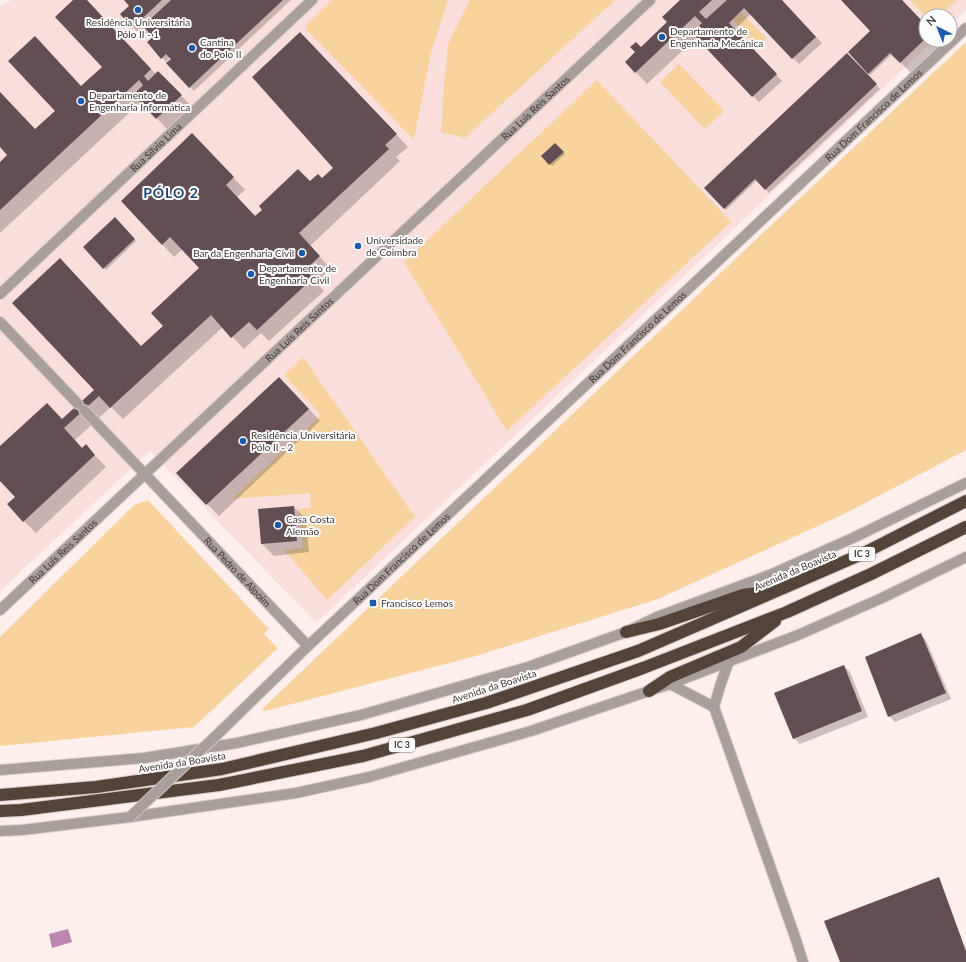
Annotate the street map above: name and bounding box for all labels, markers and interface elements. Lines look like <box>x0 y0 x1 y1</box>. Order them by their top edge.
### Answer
marker: Residência Universitária Pólo II - 1 <box>133 5 143 15</box>
north arrow <box>918 8 958 48</box>
text: N <box>923 13 938 28</box>
place label: Residência Universitária Pólo II - 1 <box>86 16 190 40</box>
place label: Departamento de Engenharia Mecânica <box>670 25 763 49</box>
marker: Departamento de Engenharia Mecânica <box>657 32 667 42</box>
place label: Cantina do Polo II <box>200 36 241 60</box>
marker: Cantina do Polo II <box>187 43 197 53</box>
street label: Rua Dom Francisco de Lemos <box>822 66 925 163</box>
street label: Rua Luís Reis Santos <box>499 73 572 143</box>
place label: Departamento de Engenharia Informática <box>89 89 190 113</box>
marker: Departamento de Engenharia Informática <box>76 96 86 106</box>
street label: Rua Sílvio Lima <box>128 120 184 174</box>
district label: PÓLO 2 <box>143 184 199 201</box>
place label: Universidade de Coimbra <box>366 234 423 258</box>
marker: Universidade de Coimbra <box>353 241 363 251</box>
place label: Bar da Engenharia Civil <box>193 247 294 259</box>
marker: Bar da Engenharia Civil <box>297 248 307 258</box>
place label: Departamento de Engenharia Civil <box>259 262 336 286</box>
marker: Departamento de Engenharia Civil <box>246 269 256 279</box>
street label: Rua Dom Francisco de Lemos <box>586 288 688 385</box>
street label: Rua Luís Reis Santos <box>262 295 335 364</box>
place label: Residência Universitária Pólo II - 2 <box>251 429 356 453</box>
marker: Residência Universitária Pólo II - 2 <box>238 436 248 446</box>
street label: Rua Dom Francisco de Lemos <box>350 510 452 607</box>
place label: Casa Costa Alemão <box>286 513 335 537</box>
street label: Rua Luís Reis Santos <box>26 516 99 586</box>
marker: Casa Costa Alemão <box>273 520 283 530</box>
street label: Rua Pedro de Alpoím <box>202 534 273 609</box>
street label: Avenida da Boavista <box>752 547 838 593</box>
road number: IC 3 <box>849 547 875 561</box>
place label: Francisco Lemos <box>381 597 453 609</box>
marker: Francisco Lemos <box>368 598 378 608</box>
street label: Avenida da Boavista <box>450 667 538 705</box>
road number: IC 3 <box>389 738 415 752</box>
street label: Avenida da Boavista <box>137 749 227 775</box>

